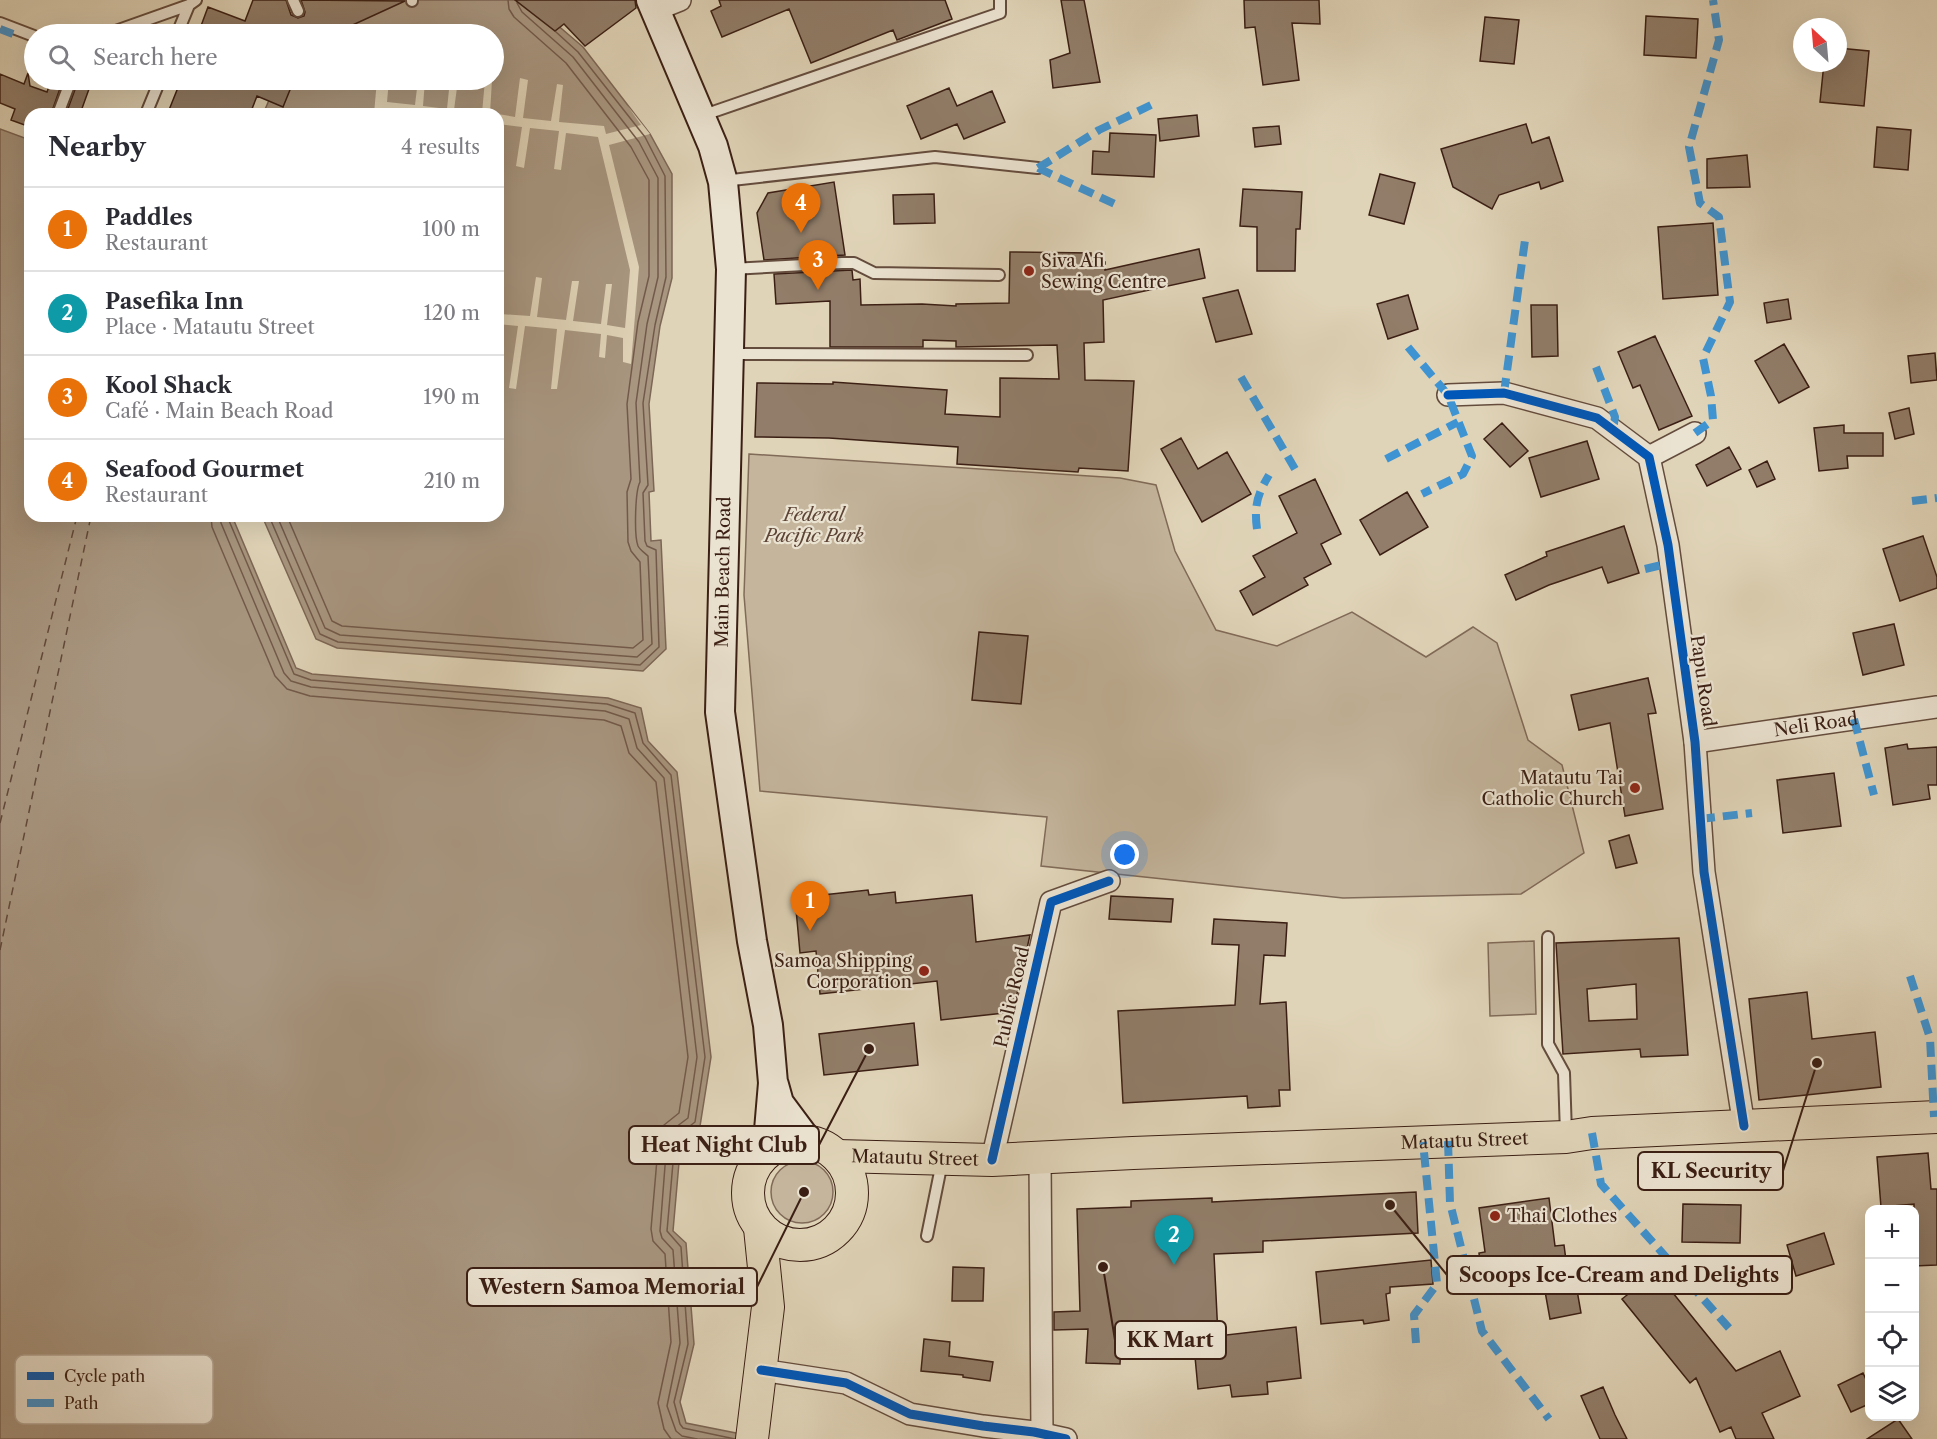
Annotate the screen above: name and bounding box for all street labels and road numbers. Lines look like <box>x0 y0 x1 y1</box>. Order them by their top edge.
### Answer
street label: Main Beach Road <box>711 496 735 648</box>
street label: Papu Road <box>1686 634 1720 728</box>
street label: Neli Road <box>1772 708 1859 741</box>
street label: Public Road <box>990 944 1034 1050</box>
street label: Matautu Street <box>1400 1127 1529 1154</box>
street label: Matautu Street <box>851 1145 980 1171</box>

